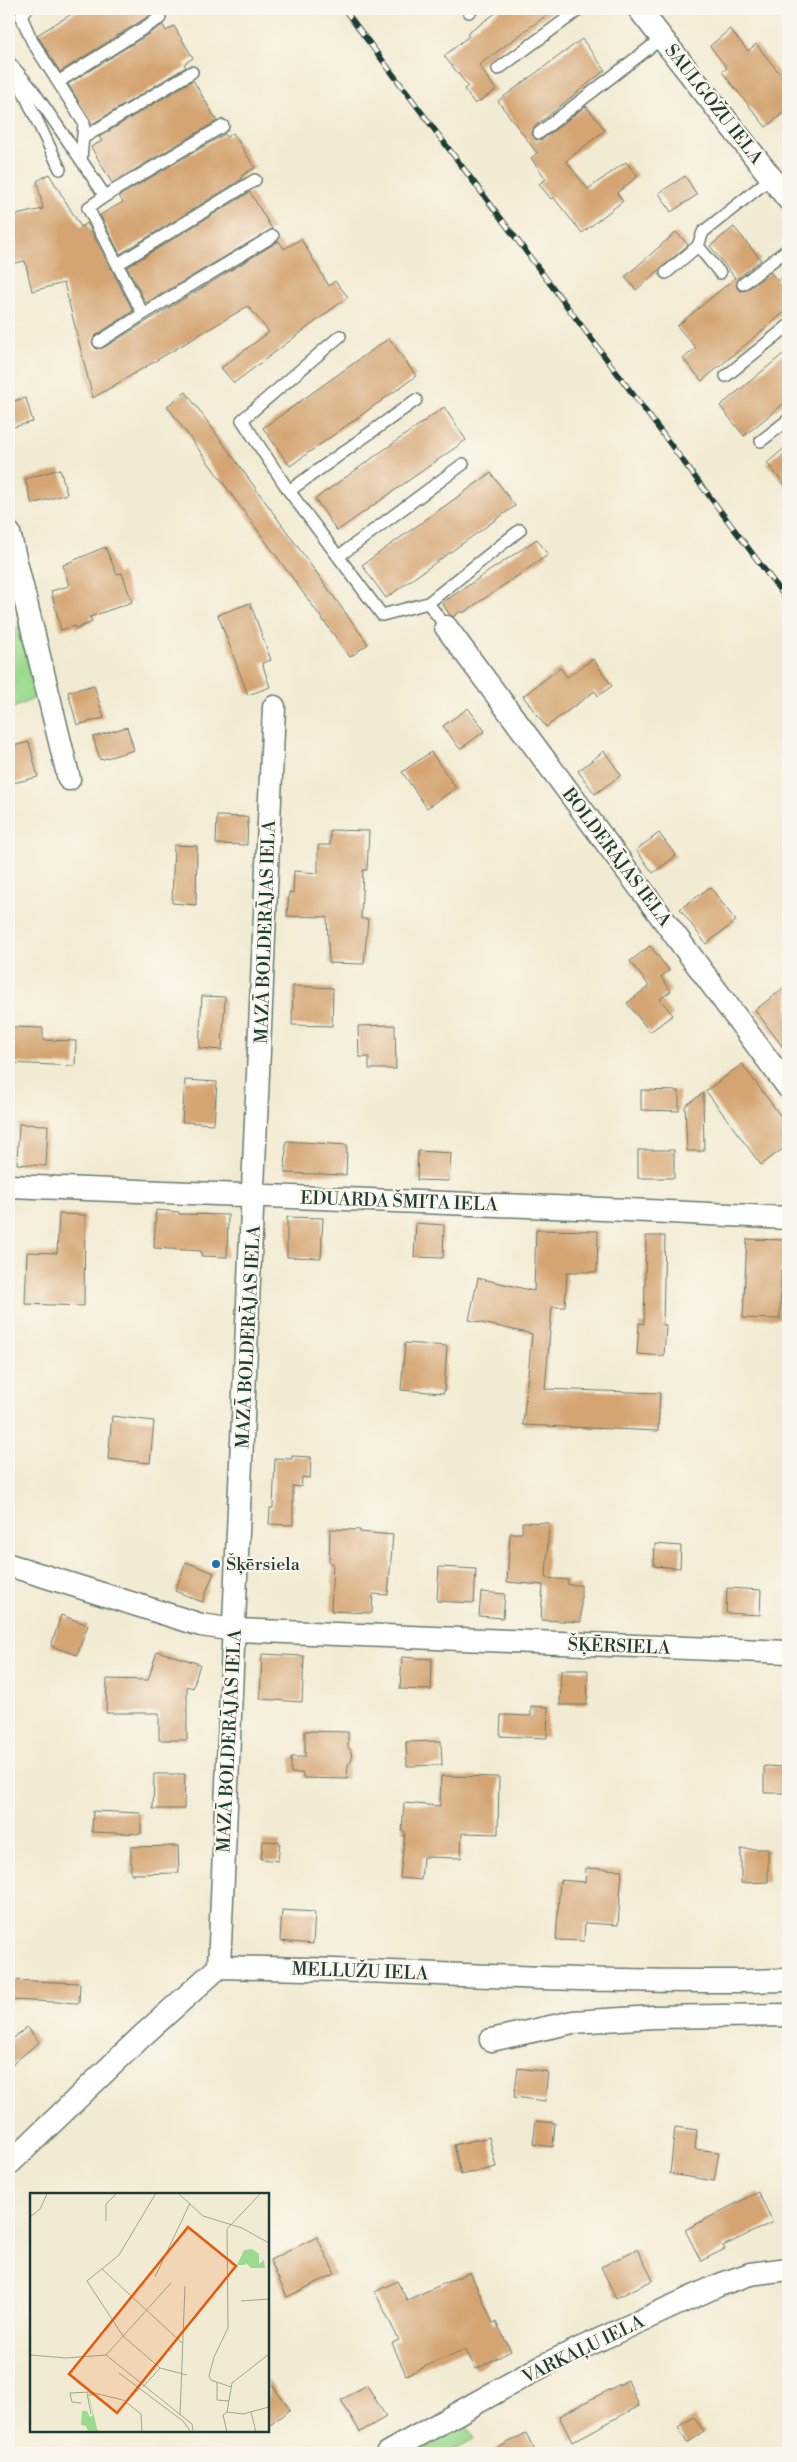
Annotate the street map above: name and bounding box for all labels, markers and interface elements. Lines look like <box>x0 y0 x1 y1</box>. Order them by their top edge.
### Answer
street label: SAULGOŽU IELA <box>660 40 768 169</box>
street label: BOLDERĀJAS IELA <box>556 783 677 932</box>
street label: MAZĀ BOLDERĀJAS IELA <box>250 819 281 1044</box>
street label: EDUARDA ŠMITA IELA <box>300 1187 499 1216</box>
street label: MAZĀ BOLDERĀJAS IELA <box>231 1224 266 1449</box>
place label: Šķērsiela <box>226 1553 301 1576</box>
marker: Šķērsiela <box>210 1558 222 1570</box>
street label: MAZĀ BOLDERĀJAS IELA <box>212 1628 247 1853</box>
street label: ŠĶĒRSIELA <box>567 1633 671 1660</box>
street label: MELLUŽU IELA <box>291 1958 429 1985</box>
inset map <box>30 2193 269 2432</box>
street label: VARKAĻU IELA <box>518 2310 649 2389</box>

